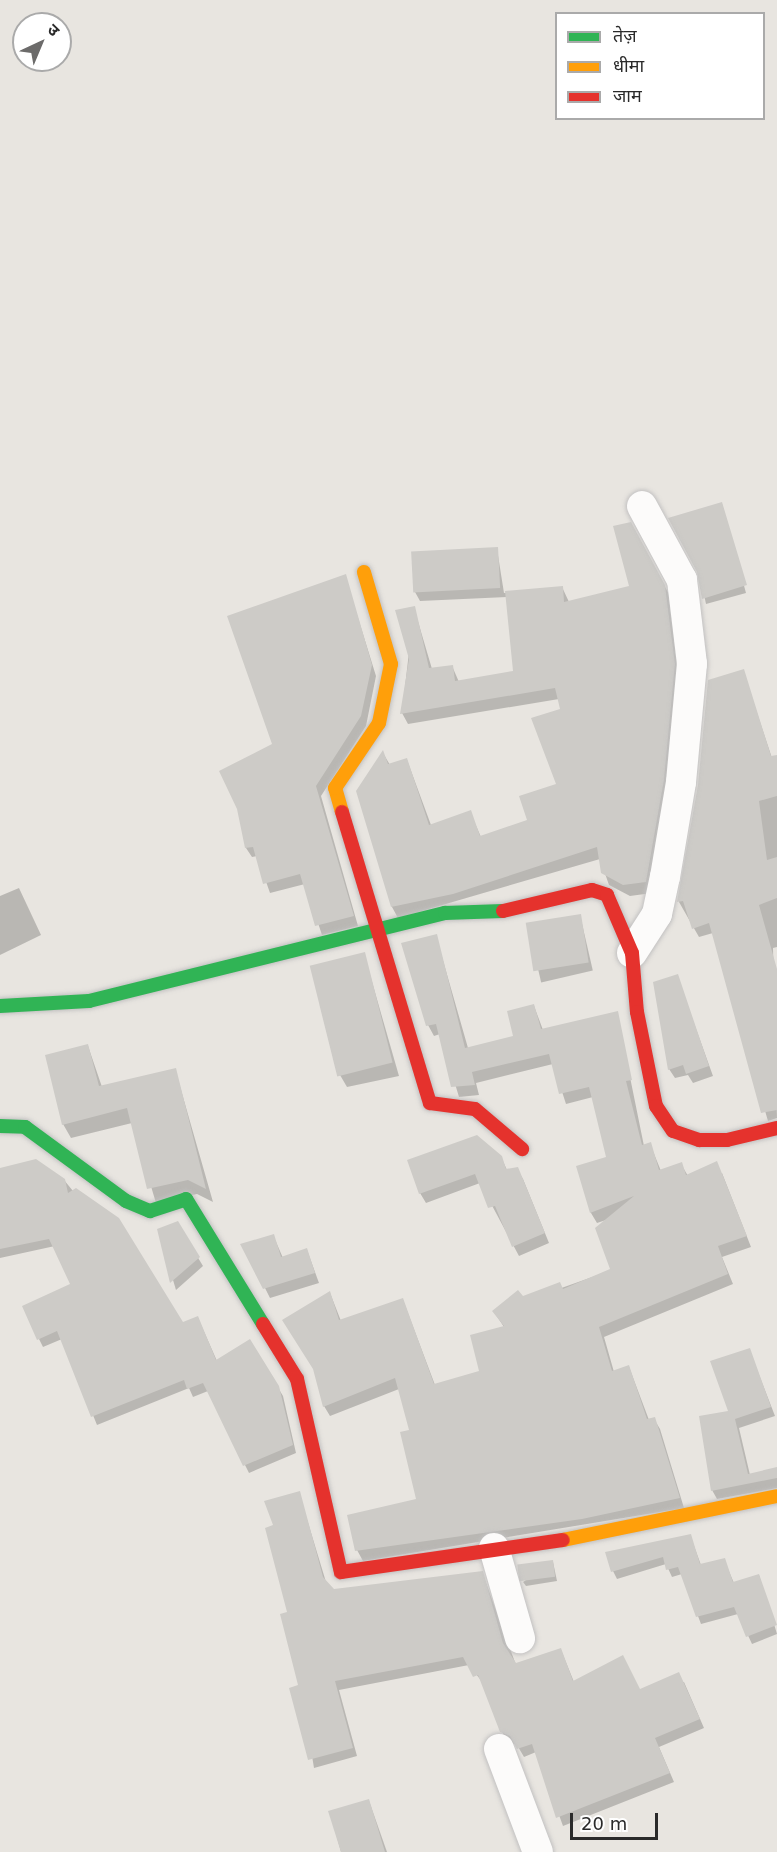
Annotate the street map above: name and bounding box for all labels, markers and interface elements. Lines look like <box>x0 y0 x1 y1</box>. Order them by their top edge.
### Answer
north arrow <box>12 12 72 72</box>
legend <box>555 12 765 120</box>
text: उ <box>43 20 63 40</box>
text: तेज़ <box>613 25 637 46</box>
text: धीमा <box>613 55 644 76</box>
text: जाम <box>613 85 642 106</box>
scale bar <box>573 1801 662 1839</box>
text: 20 m <box>581 1813 627 1834</box>

